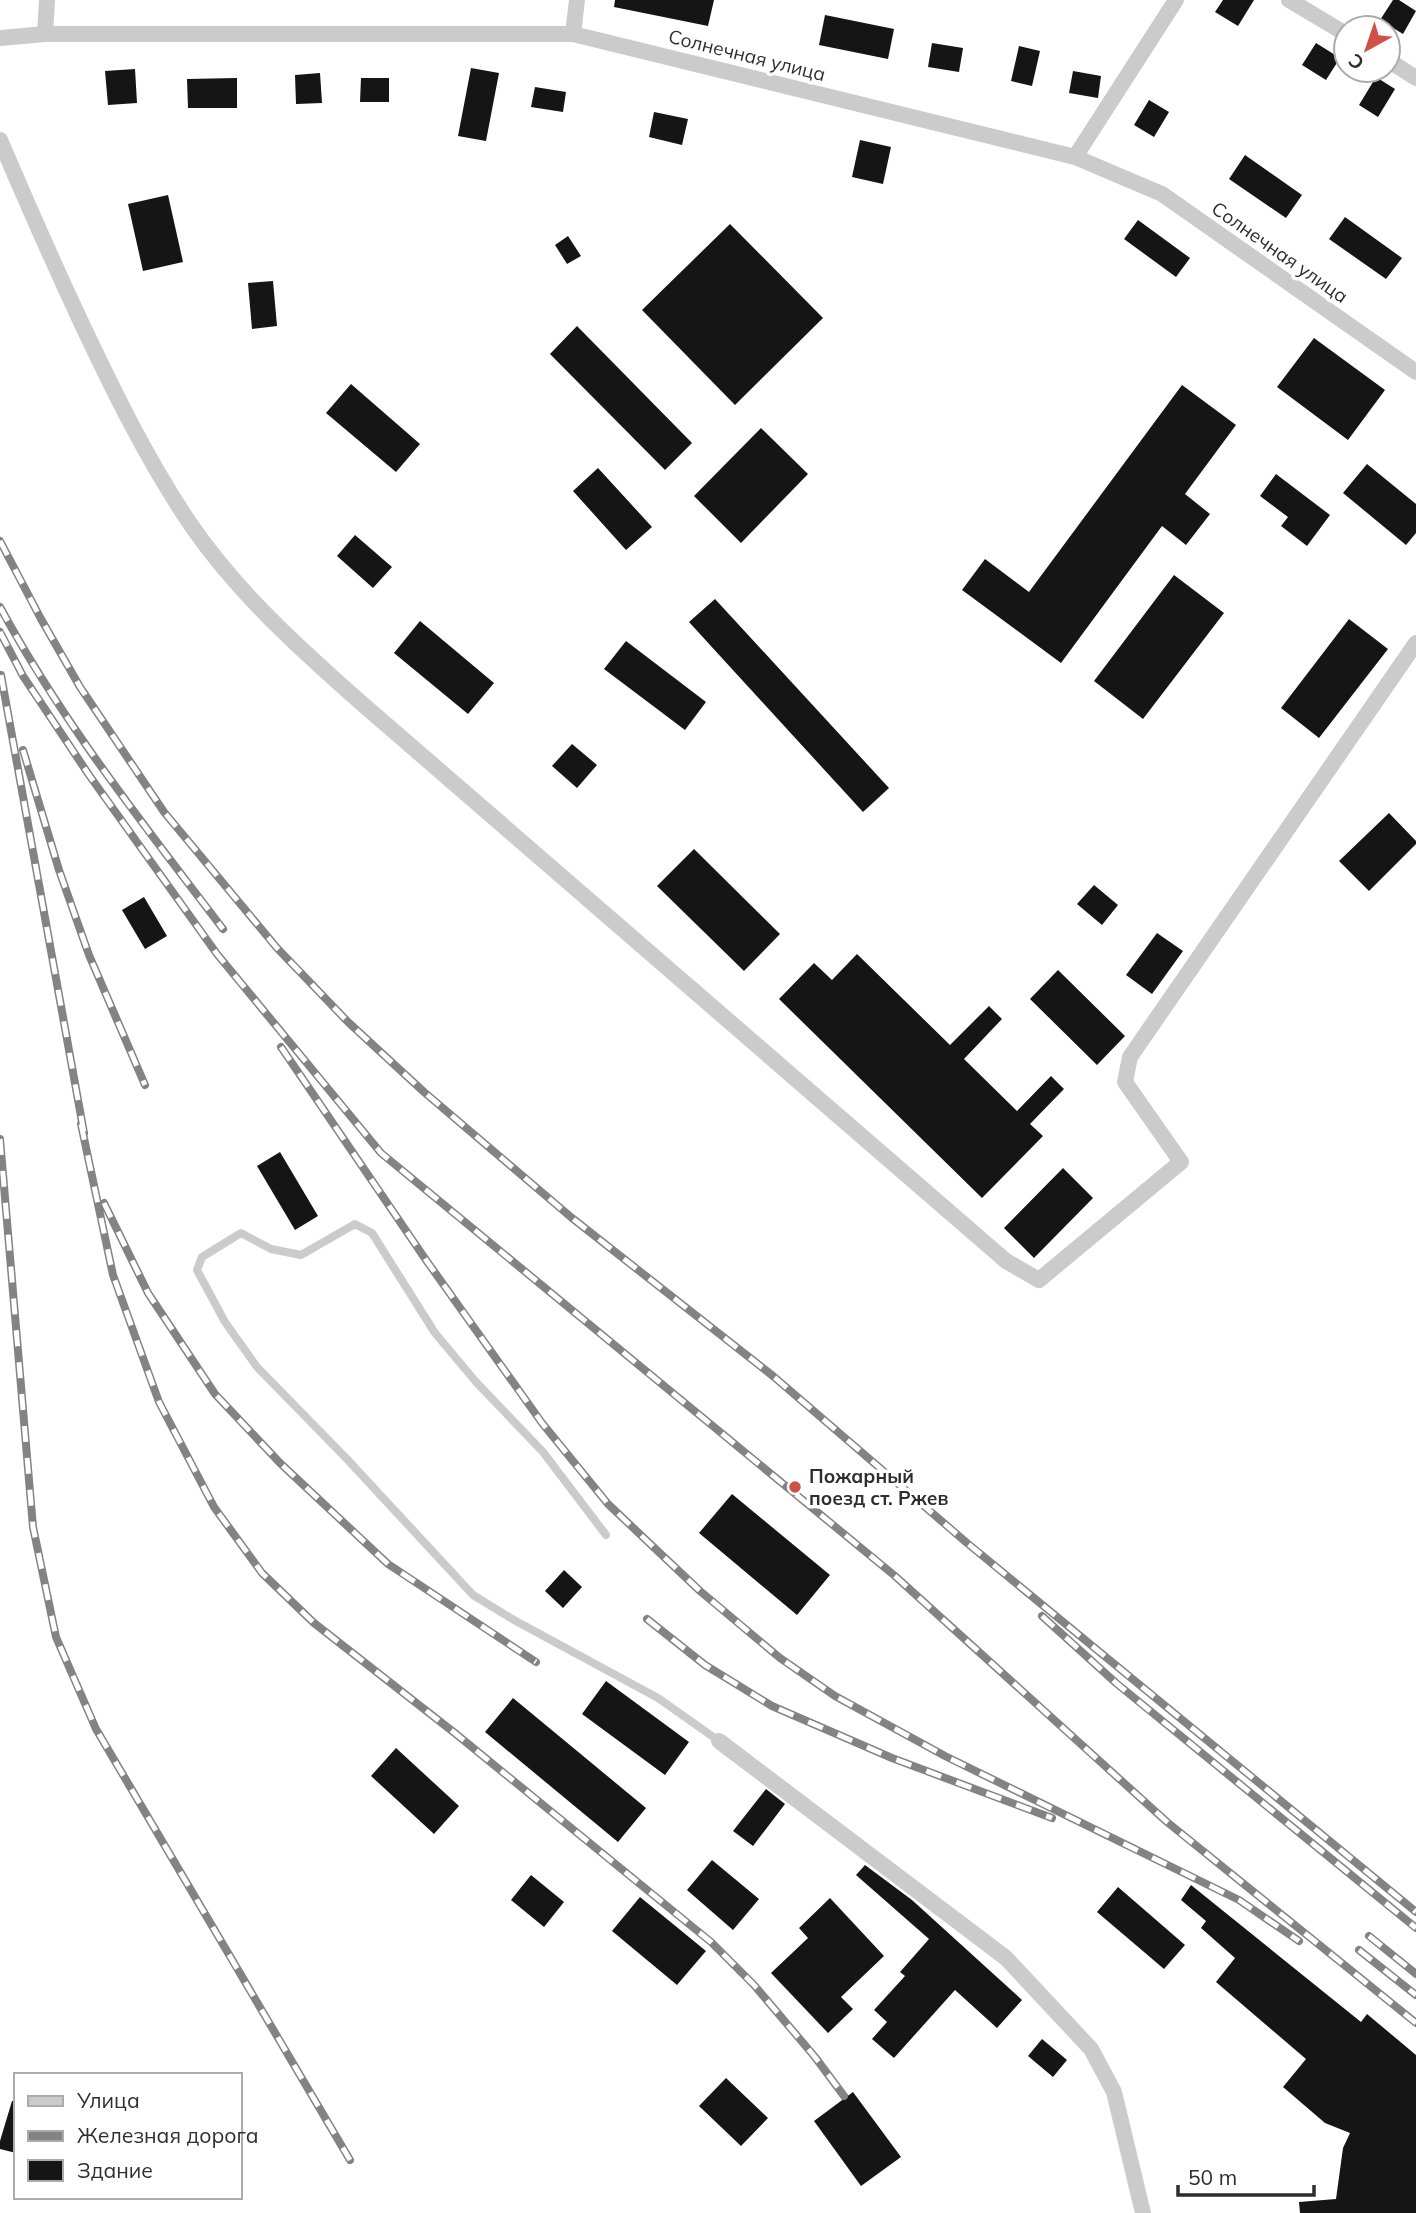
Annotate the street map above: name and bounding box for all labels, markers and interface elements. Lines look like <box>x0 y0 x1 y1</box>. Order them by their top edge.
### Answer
north arrow <box>1332 14 1402 84</box>
street label: Солнечная улица <box>666 24 828 86</box>
text: С <box>1343 49 1369 75</box>
street label: Солнечная улица <box>1207 196 1353 308</box>
place label: Пожарный поезд ст. Ржев <box>809 1464 948 1510</box>
marker: Пожарный поезд ст. Ржев <box>787 1479 803 1495</box>
legend <box>14 2073 242 2199</box>
text: Улица <box>76 2087 140 2113</box>
text: Железная дорога <box>77 2122 259 2148</box>
scale bar <box>1178 2154 1314 2198</box>
text: Здание <box>77 2157 153 2183</box>
text: 50 m <box>1188 2164 1237 2190</box>

